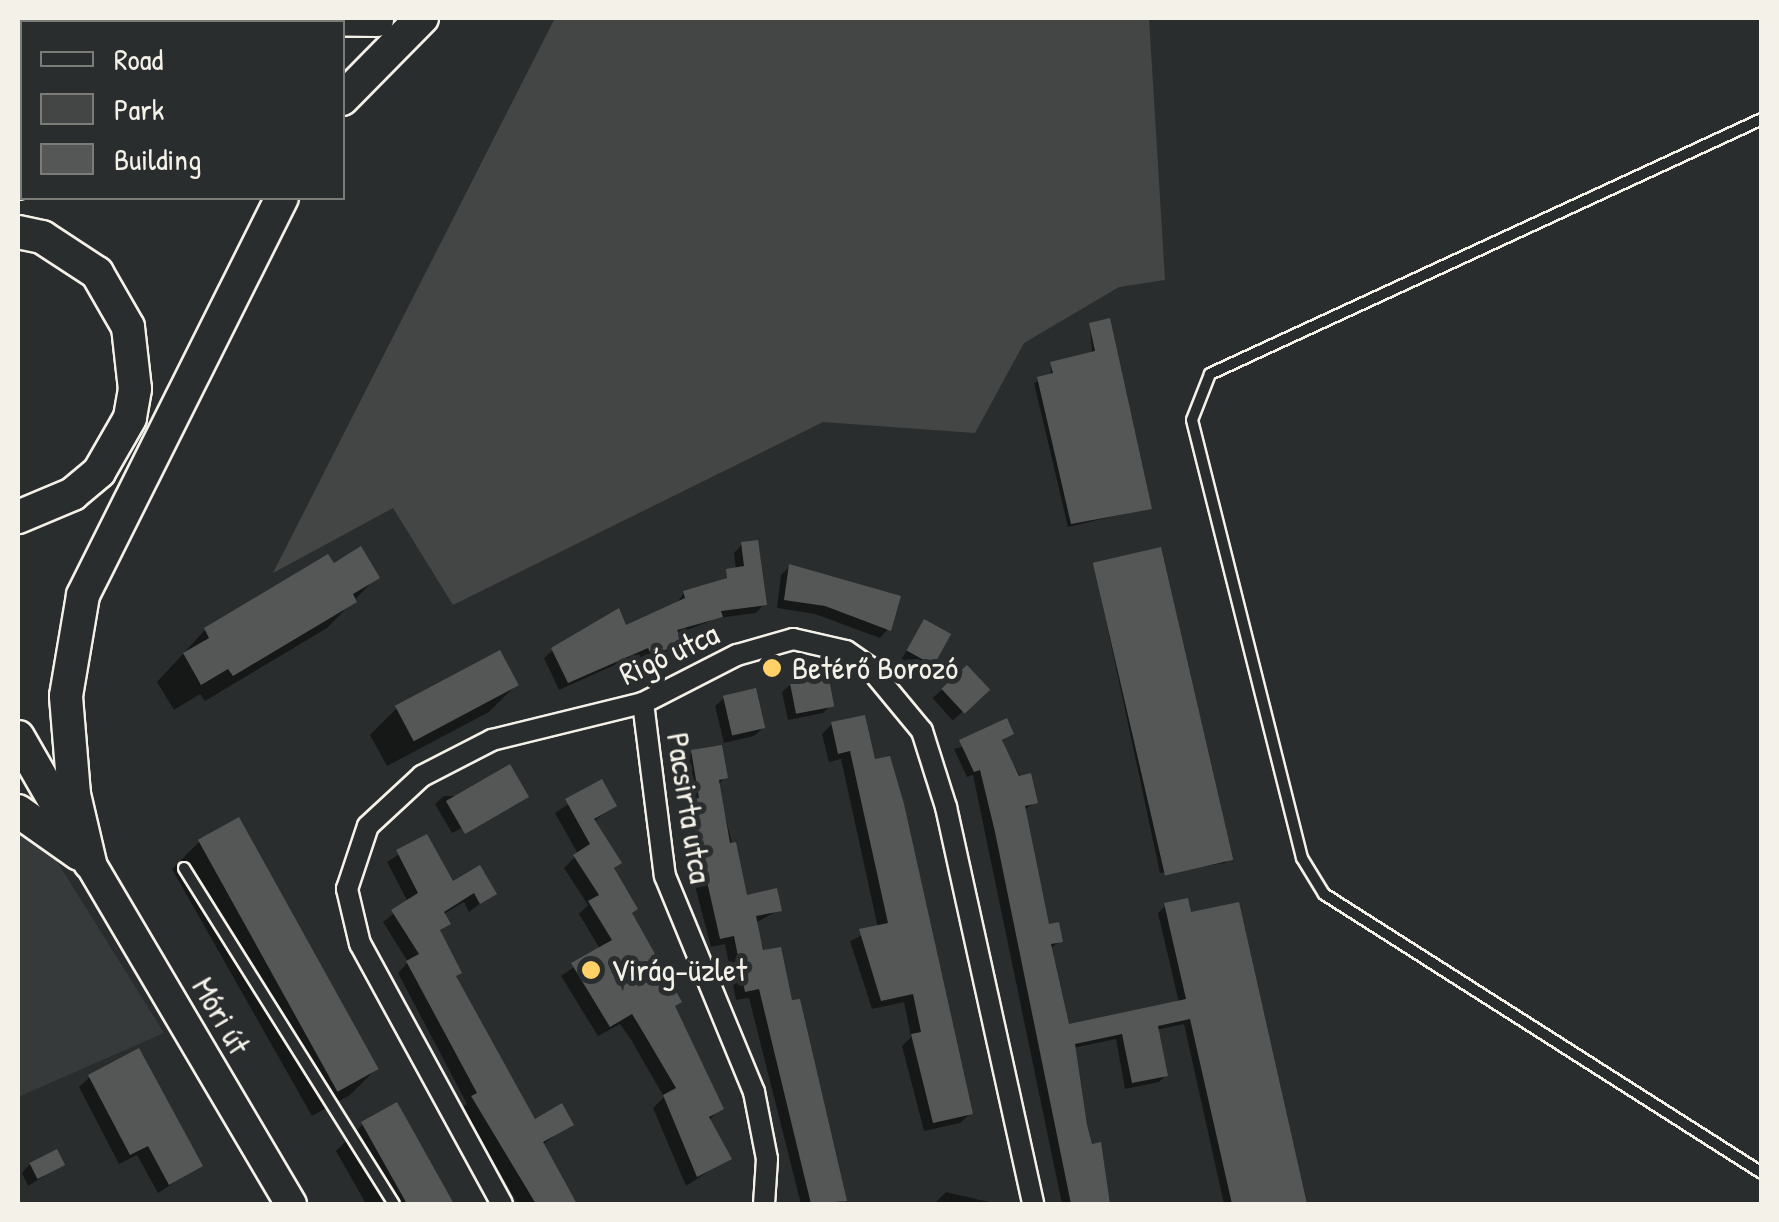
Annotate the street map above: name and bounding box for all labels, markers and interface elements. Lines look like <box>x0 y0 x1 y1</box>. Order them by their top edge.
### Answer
legend <box>20 20 345 200</box>
text: Road <box>114 39 163 79</box>
text: Park <box>114 89 164 129</box>
text: Building <box>114 139 201 179</box>
street label: Rigó utca <box>613 614 725 694</box>
place label: Betérő Borozó <box>792 649 958 687</box>
marker: Betérő Borozó <box>761 657 783 679</box>
street label: Pacsirta utca <box>658 730 720 886</box>
place label: Virág-üzlet <box>611 951 747 989</box>
marker: Virág-üzlet <box>580 959 602 981</box>
street label: Móri út <box>184 971 258 1061</box>

